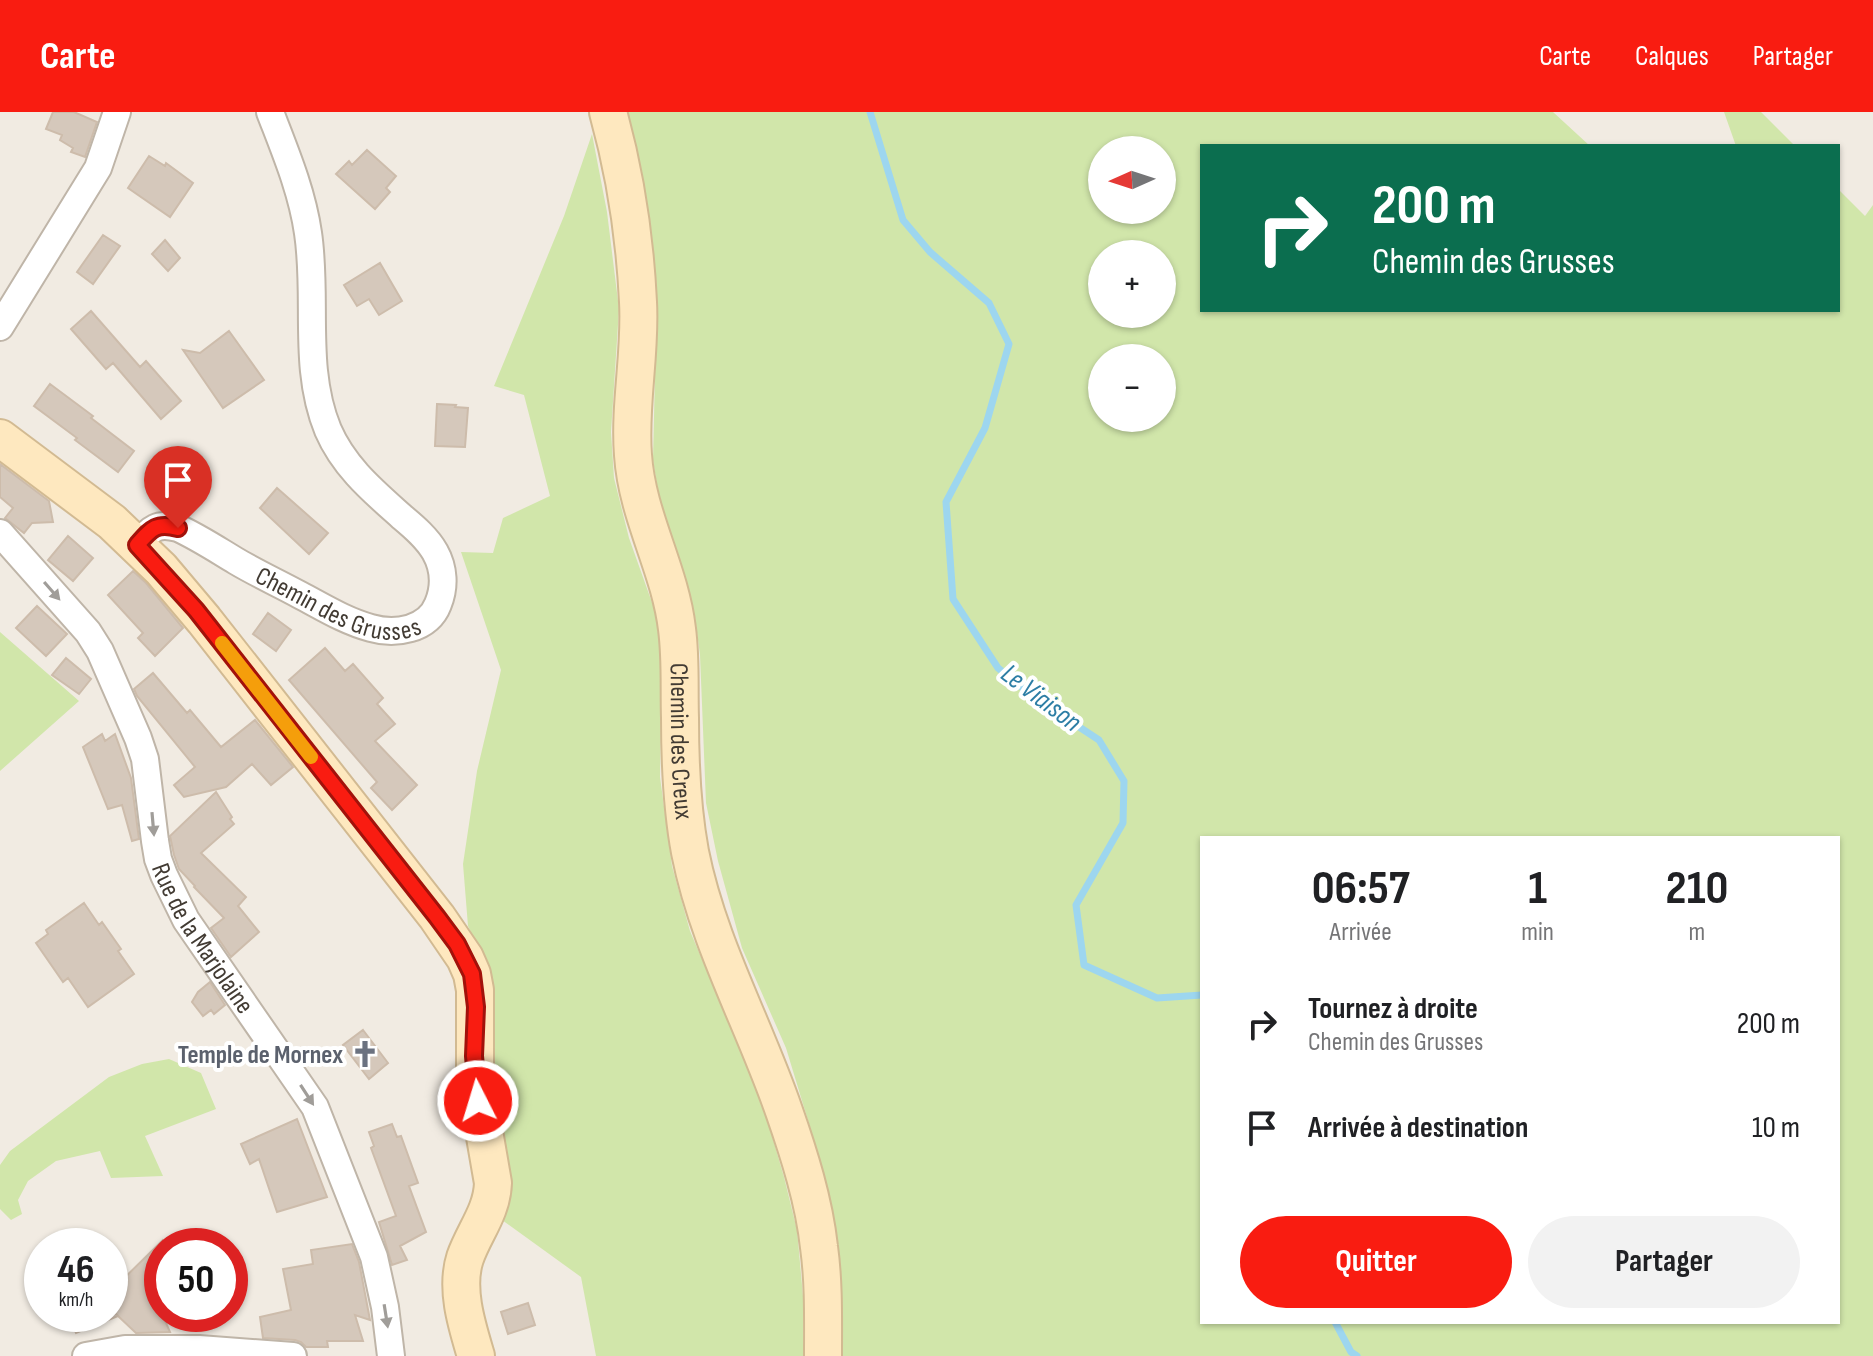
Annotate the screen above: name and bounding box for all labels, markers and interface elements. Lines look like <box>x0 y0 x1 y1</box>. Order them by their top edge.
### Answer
text: Carte <box>40 34 116 79</box>
text: Carte <box>1539 40 1591 73</box>
text: Calques <box>1635 40 1709 73</box>
text: Partager <box>1753 40 1833 73</box>
north arrow <box>1088 136 1176 224</box>
map controls <box>1088 136 1176 432</box>
text: 200 m <box>1372 173 1496 240</box>
icon: right <box>1240 176 1344 280</box>
button: + <box>1088 240 1176 328</box>
text: Chemin des Grusses <box>1372 241 1615 284</box>
button: − <box>1088 344 1176 432</box>
pin <box>144 446 212 528</box>
icon: arrive <box>156 458 200 502</box>
street label: Chemin des Grusses <box>250 561 426 648</box>
one-way arrow <box>43 580 60 600</box>
water label: Le Viaison <box>994 657 1088 739</box>
street label: Chemin des Creux <box>662 663 699 821</box>
one-way arrow <box>147 812 160 837</box>
street label: Rue de la Marjolaine <box>144 859 260 1020</box>
text: 06:57 <box>1312 860 1410 917</box>
text: 1 <box>1528 860 1547 917</box>
text: 210 <box>1666 860 1728 917</box>
text: Arrivée <box>1330 917 1392 948</box>
text: min <box>1521 917 1554 948</box>
text: m <box>1689 917 1705 948</box>
text: Tournez à droite <box>1308 991 1478 1027</box>
icon: right <box>1240 1002 1284 1046</box>
text: 200 m <box>1737 1006 1800 1042</box>
text: Chemin des Grusses <box>1308 1027 1483 1058</box>
church icon: Temple de Mornex <box>350 1039 380 1069</box>
place label: Temple de Mornex <box>178 1040 343 1071</box>
position arrow <box>436 1059 520 1143</box>
one-way arrow <box>300 1085 315 1106</box>
icon: arrive <box>1240 1106 1284 1150</box>
text: Arrivée à destination <box>1308 1110 1528 1146</box>
text: 10 m <box>1752 1110 1800 1146</box>
button: Quitter <box>1240 1216 1512 1308</box>
button: Partager <box>1528 1216 1800 1308</box>
speed limit sign: 50 <box>144 1228 248 1332</box>
text: 46 <box>57 1246 95 1294</box>
text: km/h <box>59 1288 93 1312</box>
one-way arrow <box>380 1304 393 1329</box>

